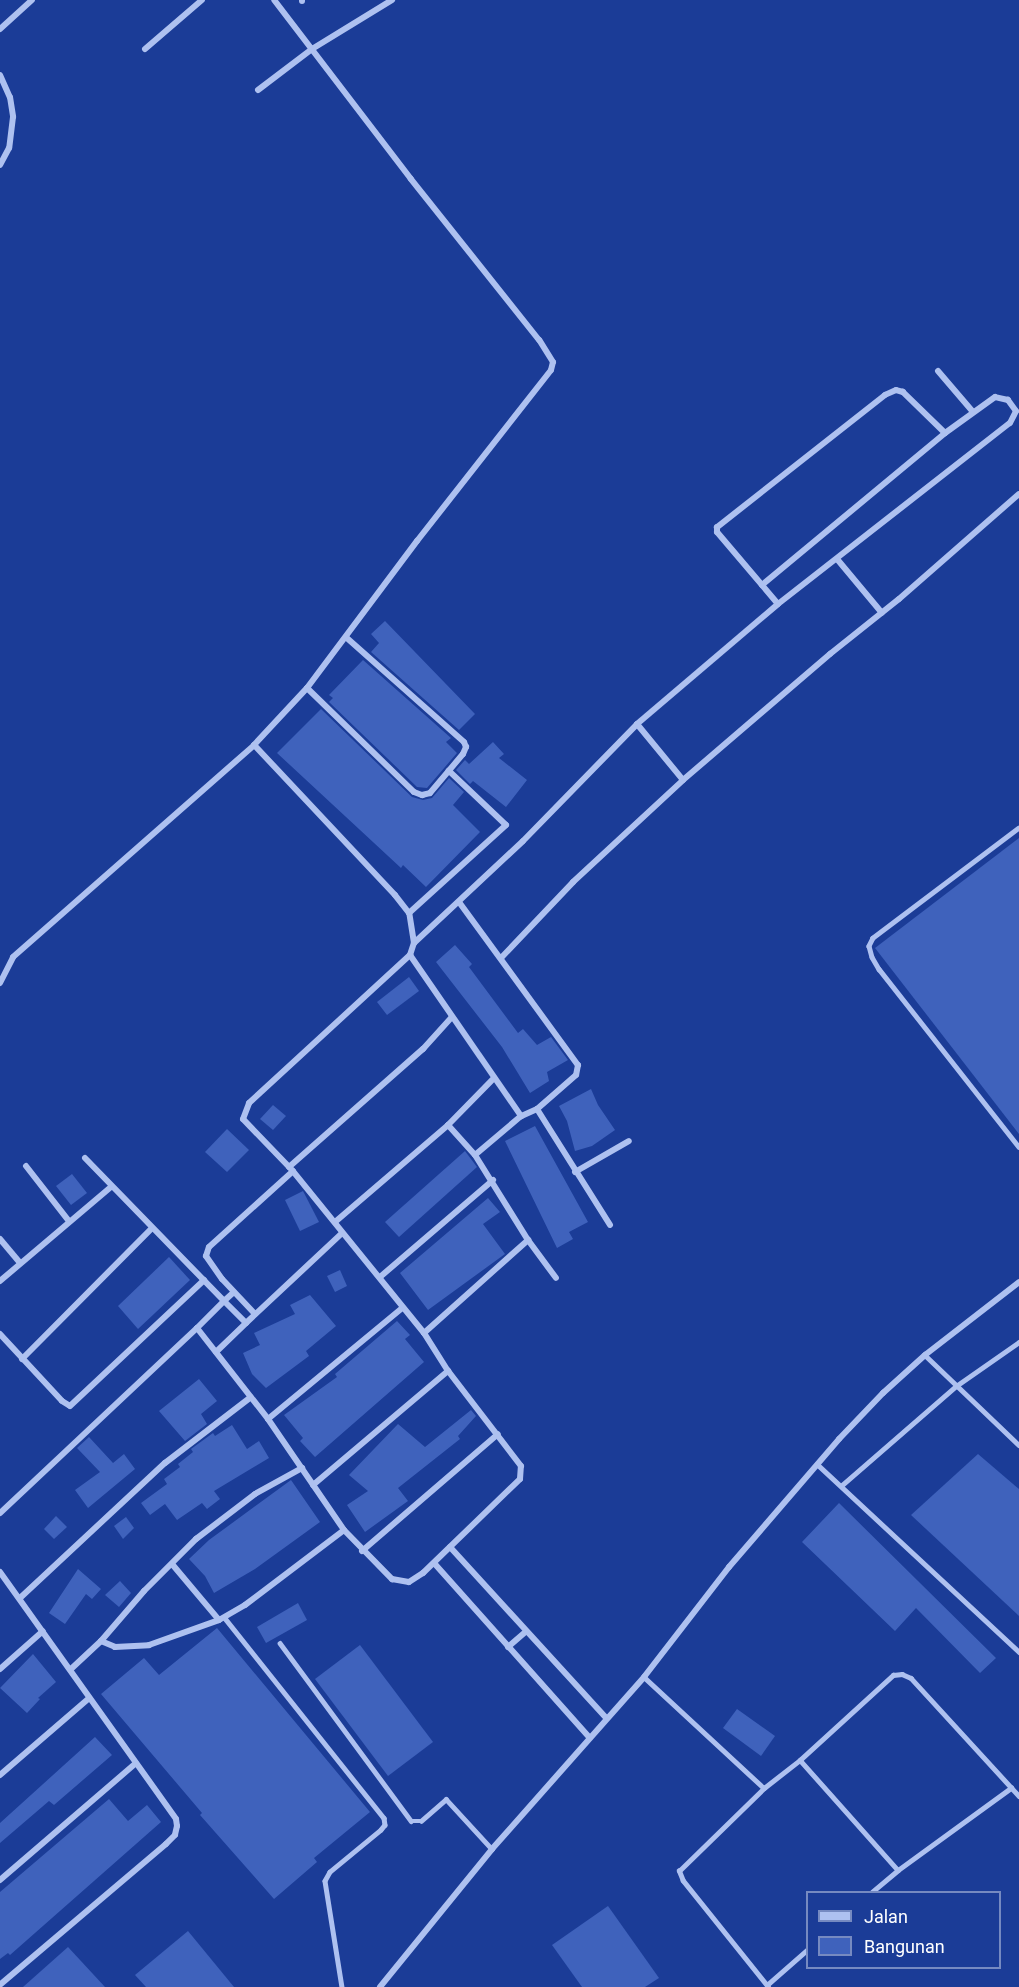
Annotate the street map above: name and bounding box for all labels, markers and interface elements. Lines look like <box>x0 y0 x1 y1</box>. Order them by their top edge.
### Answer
legend <box>806 1891 1001 1969</box>
text: Jalan <box>864 1906 908 1927</box>
text: Bangunan <box>864 1936 945 1957</box>

